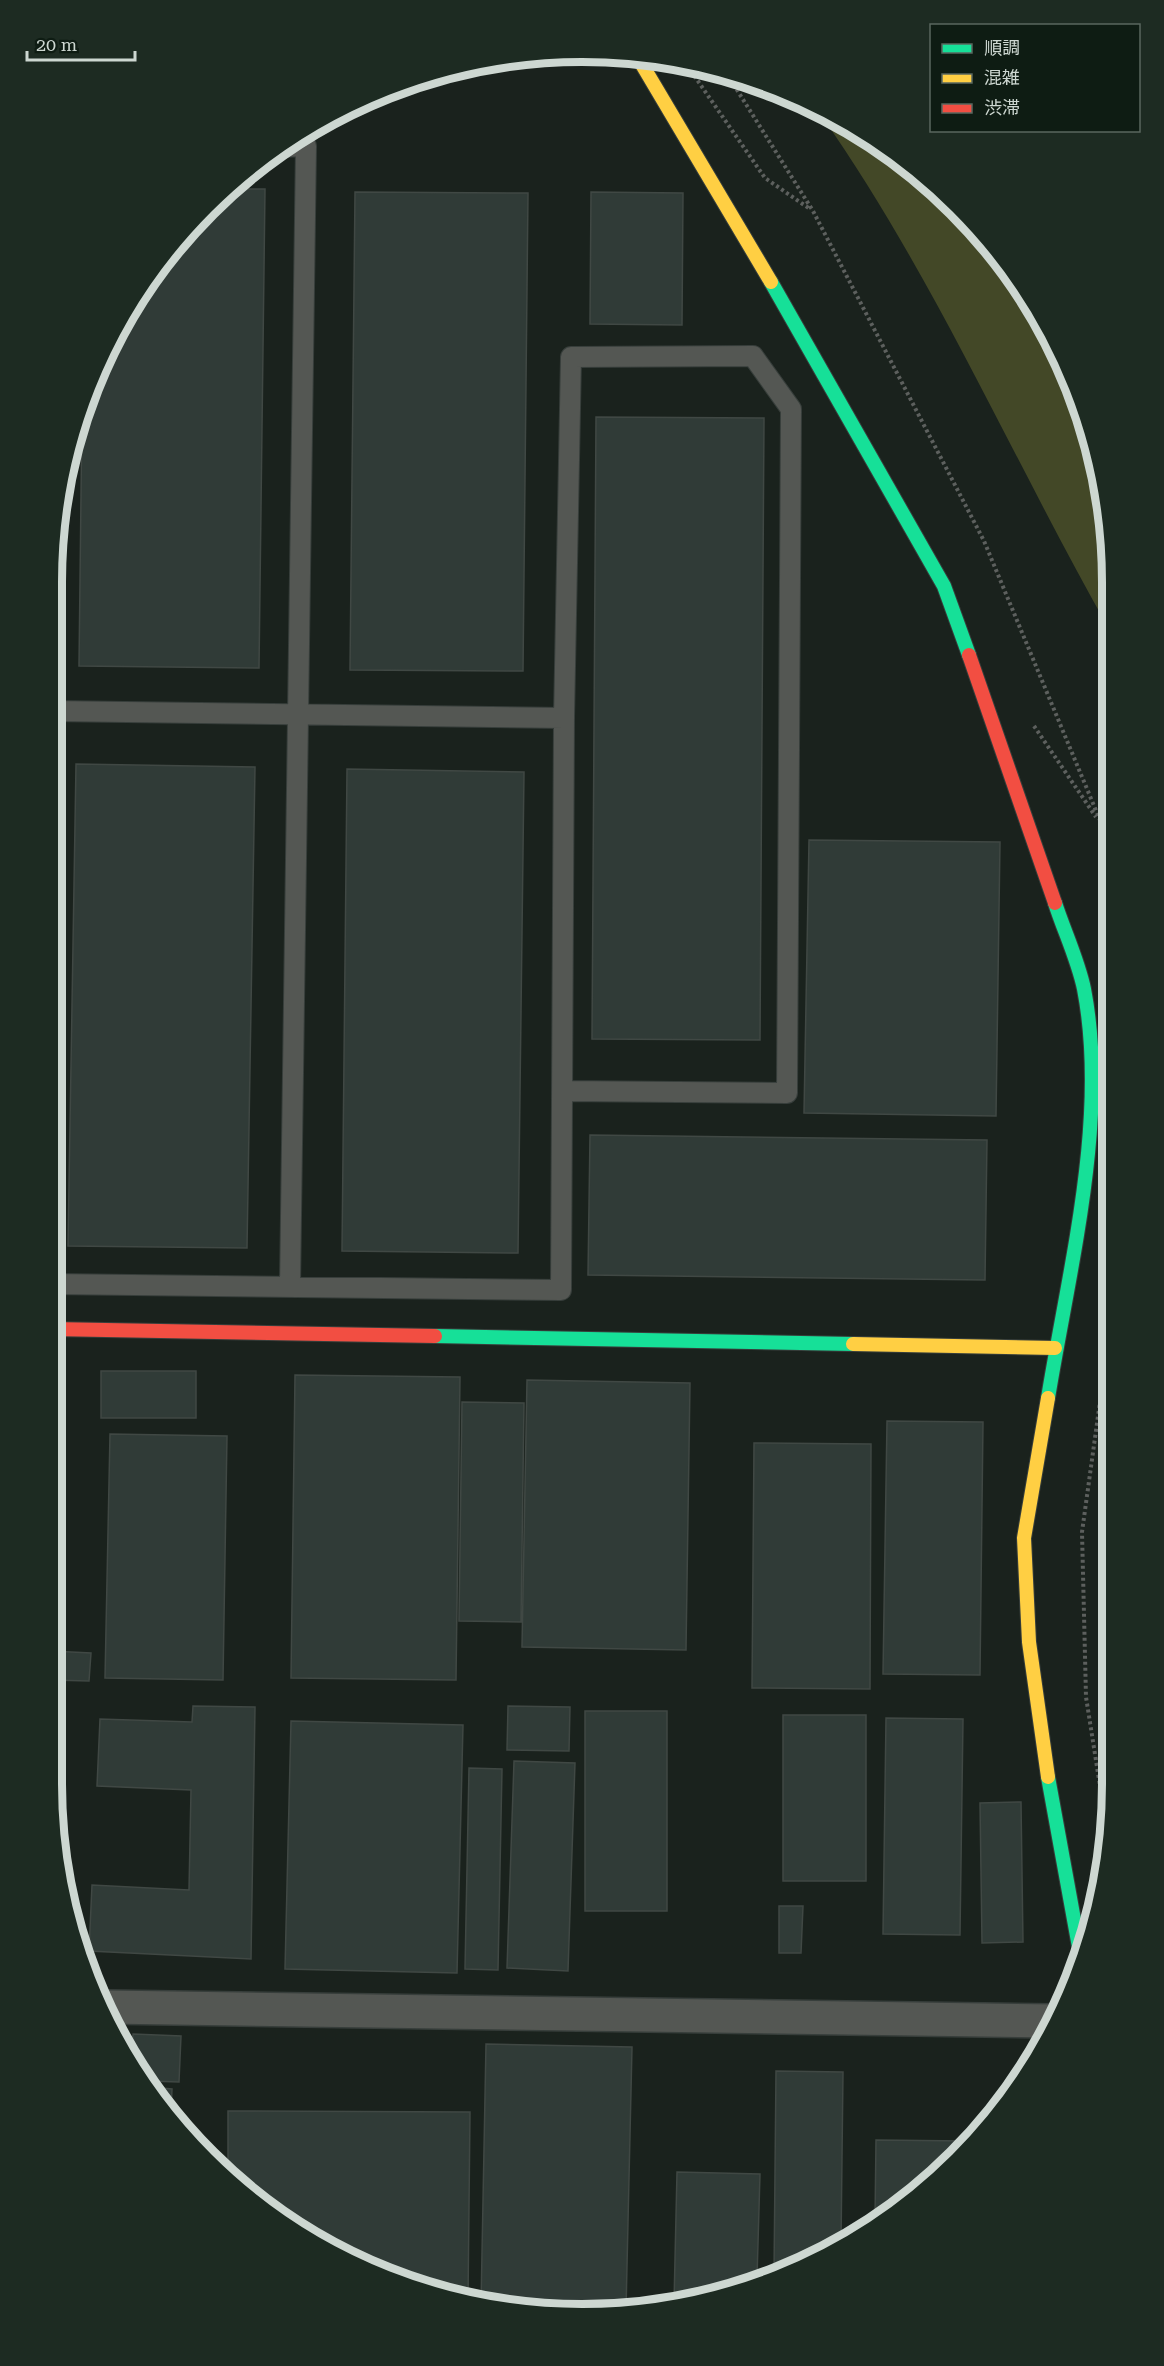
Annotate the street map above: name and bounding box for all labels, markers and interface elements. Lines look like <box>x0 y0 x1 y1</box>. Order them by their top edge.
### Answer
scale bar <box>27 24 135 62</box>
legend <box>930 24 1140 132</box>
text: 20 m <box>36 34 77 55</box>
text: 順調 <box>984 37 1020 58</box>
text: 混雑 <box>984 67 1020 88</box>
text: 渋滞 <box>984 97 1020 118</box>

